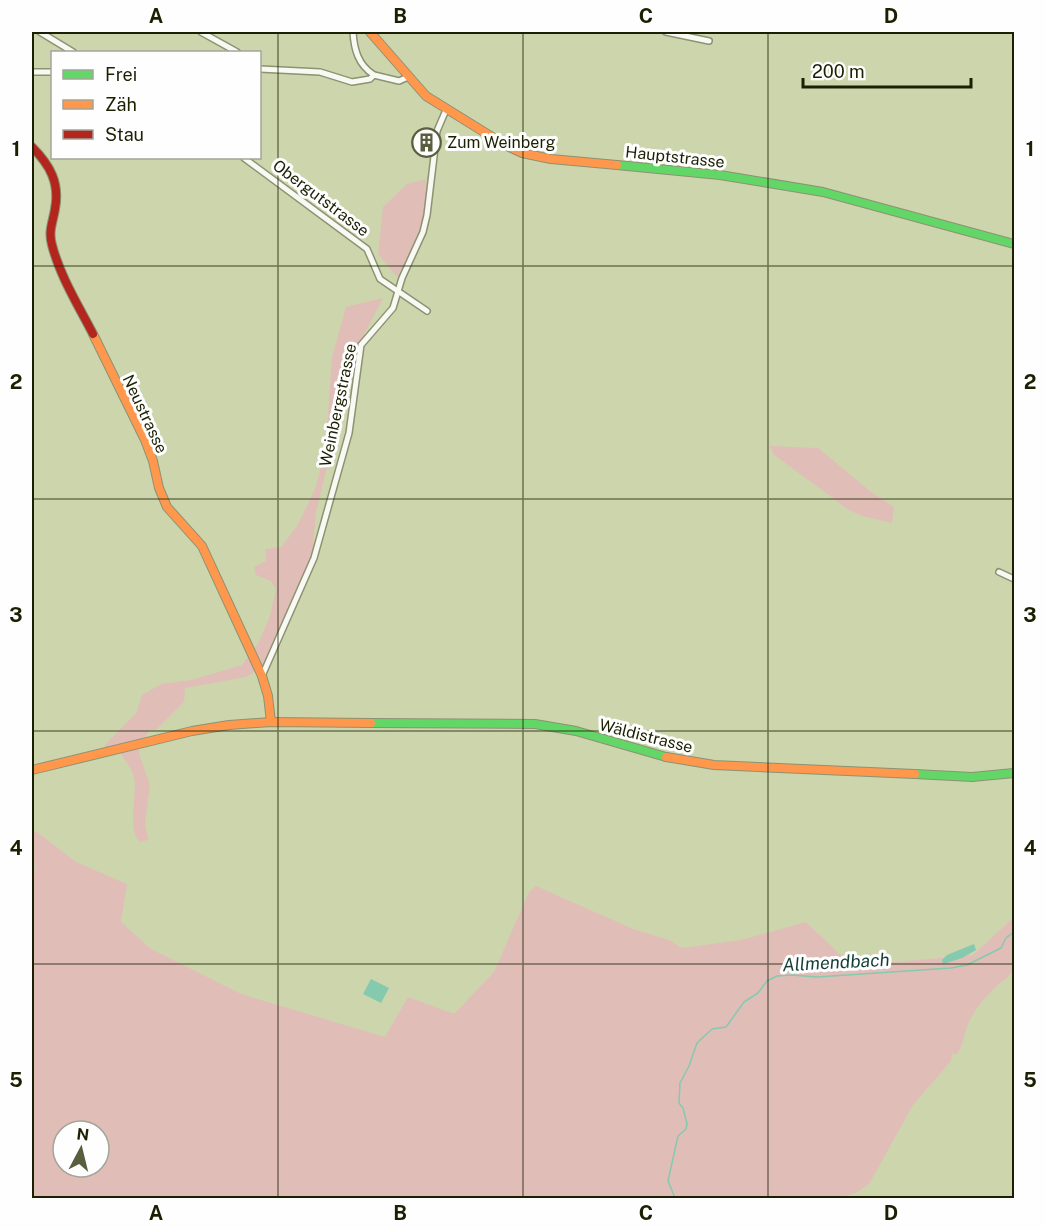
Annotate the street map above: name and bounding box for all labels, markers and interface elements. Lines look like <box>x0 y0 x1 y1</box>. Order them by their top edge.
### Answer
text: A <box>149 4 163 28</box>
text: B <box>393 4 407 28</box>
text: C <box>639 4 653 28</box>
text: D <box>884 4 898 28</box>
legend <box>51 51 261 159</box>
scale bar <box>803 51 971 89</box>
text: 200 m <box>812 61 865 82</box>
text: Frei <box>105 64 137 85</box>
text: Zäh <box>105 94 137 115</box>
text: Stau <box>105 124 144 145</box>
building icon: Zum Weinberg <box>410 126 442 158</box>
place label: Zum Weinberg <box>447 133 555 152</box>
text: 1 <box>12 137 20 161</box>
text: 1 <box>1026 137 1034 161</box>
street label: Hauptstrasse <box>624 142 726 172</box>
street label: Obergutstrasse <box>269 156 373 240</box>
street label: Weinbergstrasse <box>316 342 360 468</box>
text: 2 <box>10 370 22 394</box>
text: 2 <box>1024 370 1036 394</box>
street label: Neustrasse <box>119 372 171 456</box>
text: 3 <box>9 603 23 627</box>
text: 3 <box>1023 603 1037 627</box>
street label: Wäldistrasse <box>597 715 695 757</box>
text: 4 <box>9 836 23 860</box>
text: 4 <box>1023 836 1037 860</box>
water label: Allmendbach <box>782 949 890 975</box>
text: 5 <box>9 1068 23 1092</box>
text: 5 <box>1023 1068 1037 1092</box>
north arrow <box>51 1119 111 1179</box>
text: N <box>75 1124 90 1145</box>
text: A <box>149 1201 163 1225</box>
text: B <box>393 1201 407 1225</box>
text: C <box>639 1201 653 1225</box>
text: D <box>884 1201 898 1225</box>

